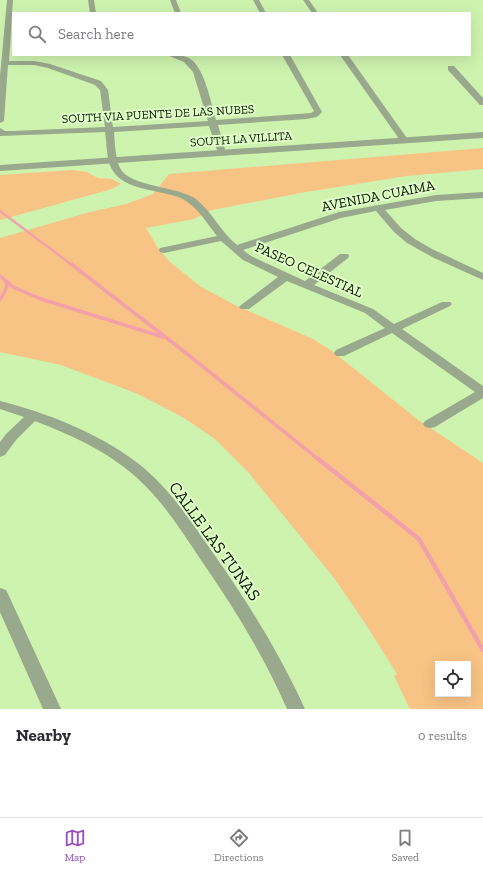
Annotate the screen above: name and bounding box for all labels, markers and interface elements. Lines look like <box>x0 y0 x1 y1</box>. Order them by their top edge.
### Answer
search box <box>12 12 471 56</box>
icon: search <box>26 23 48 45</box>
text: Search here <box>58 25 134 43</box>
street label: SOUTH VIA PUENTE DE LAS NUBES <box>61 102 255 126</box>
street label: SOUTH LA VILLITA <box>190 128 293 150</box>
street label: AVENIDA CUAIMA <box>320 177 437 215</box>
street label: PASEO CELESTIAL <box>253 239 366 301</box>
street label: CALLE LAS TUNAS <box>165 478 265 604</box>
map controls <box>435 661 471 697</box>
button: locate <box>435 661 471 697</box>
text: Nearby <box>16 725 71 745</box>
text: 0 results <box>418 728 467 743</box>
tab: Map <box>64 827 86 864</box>
tab: Directions <box>214 827 264 864</box>
tab: Saved <box>391 827 419 864</box>

